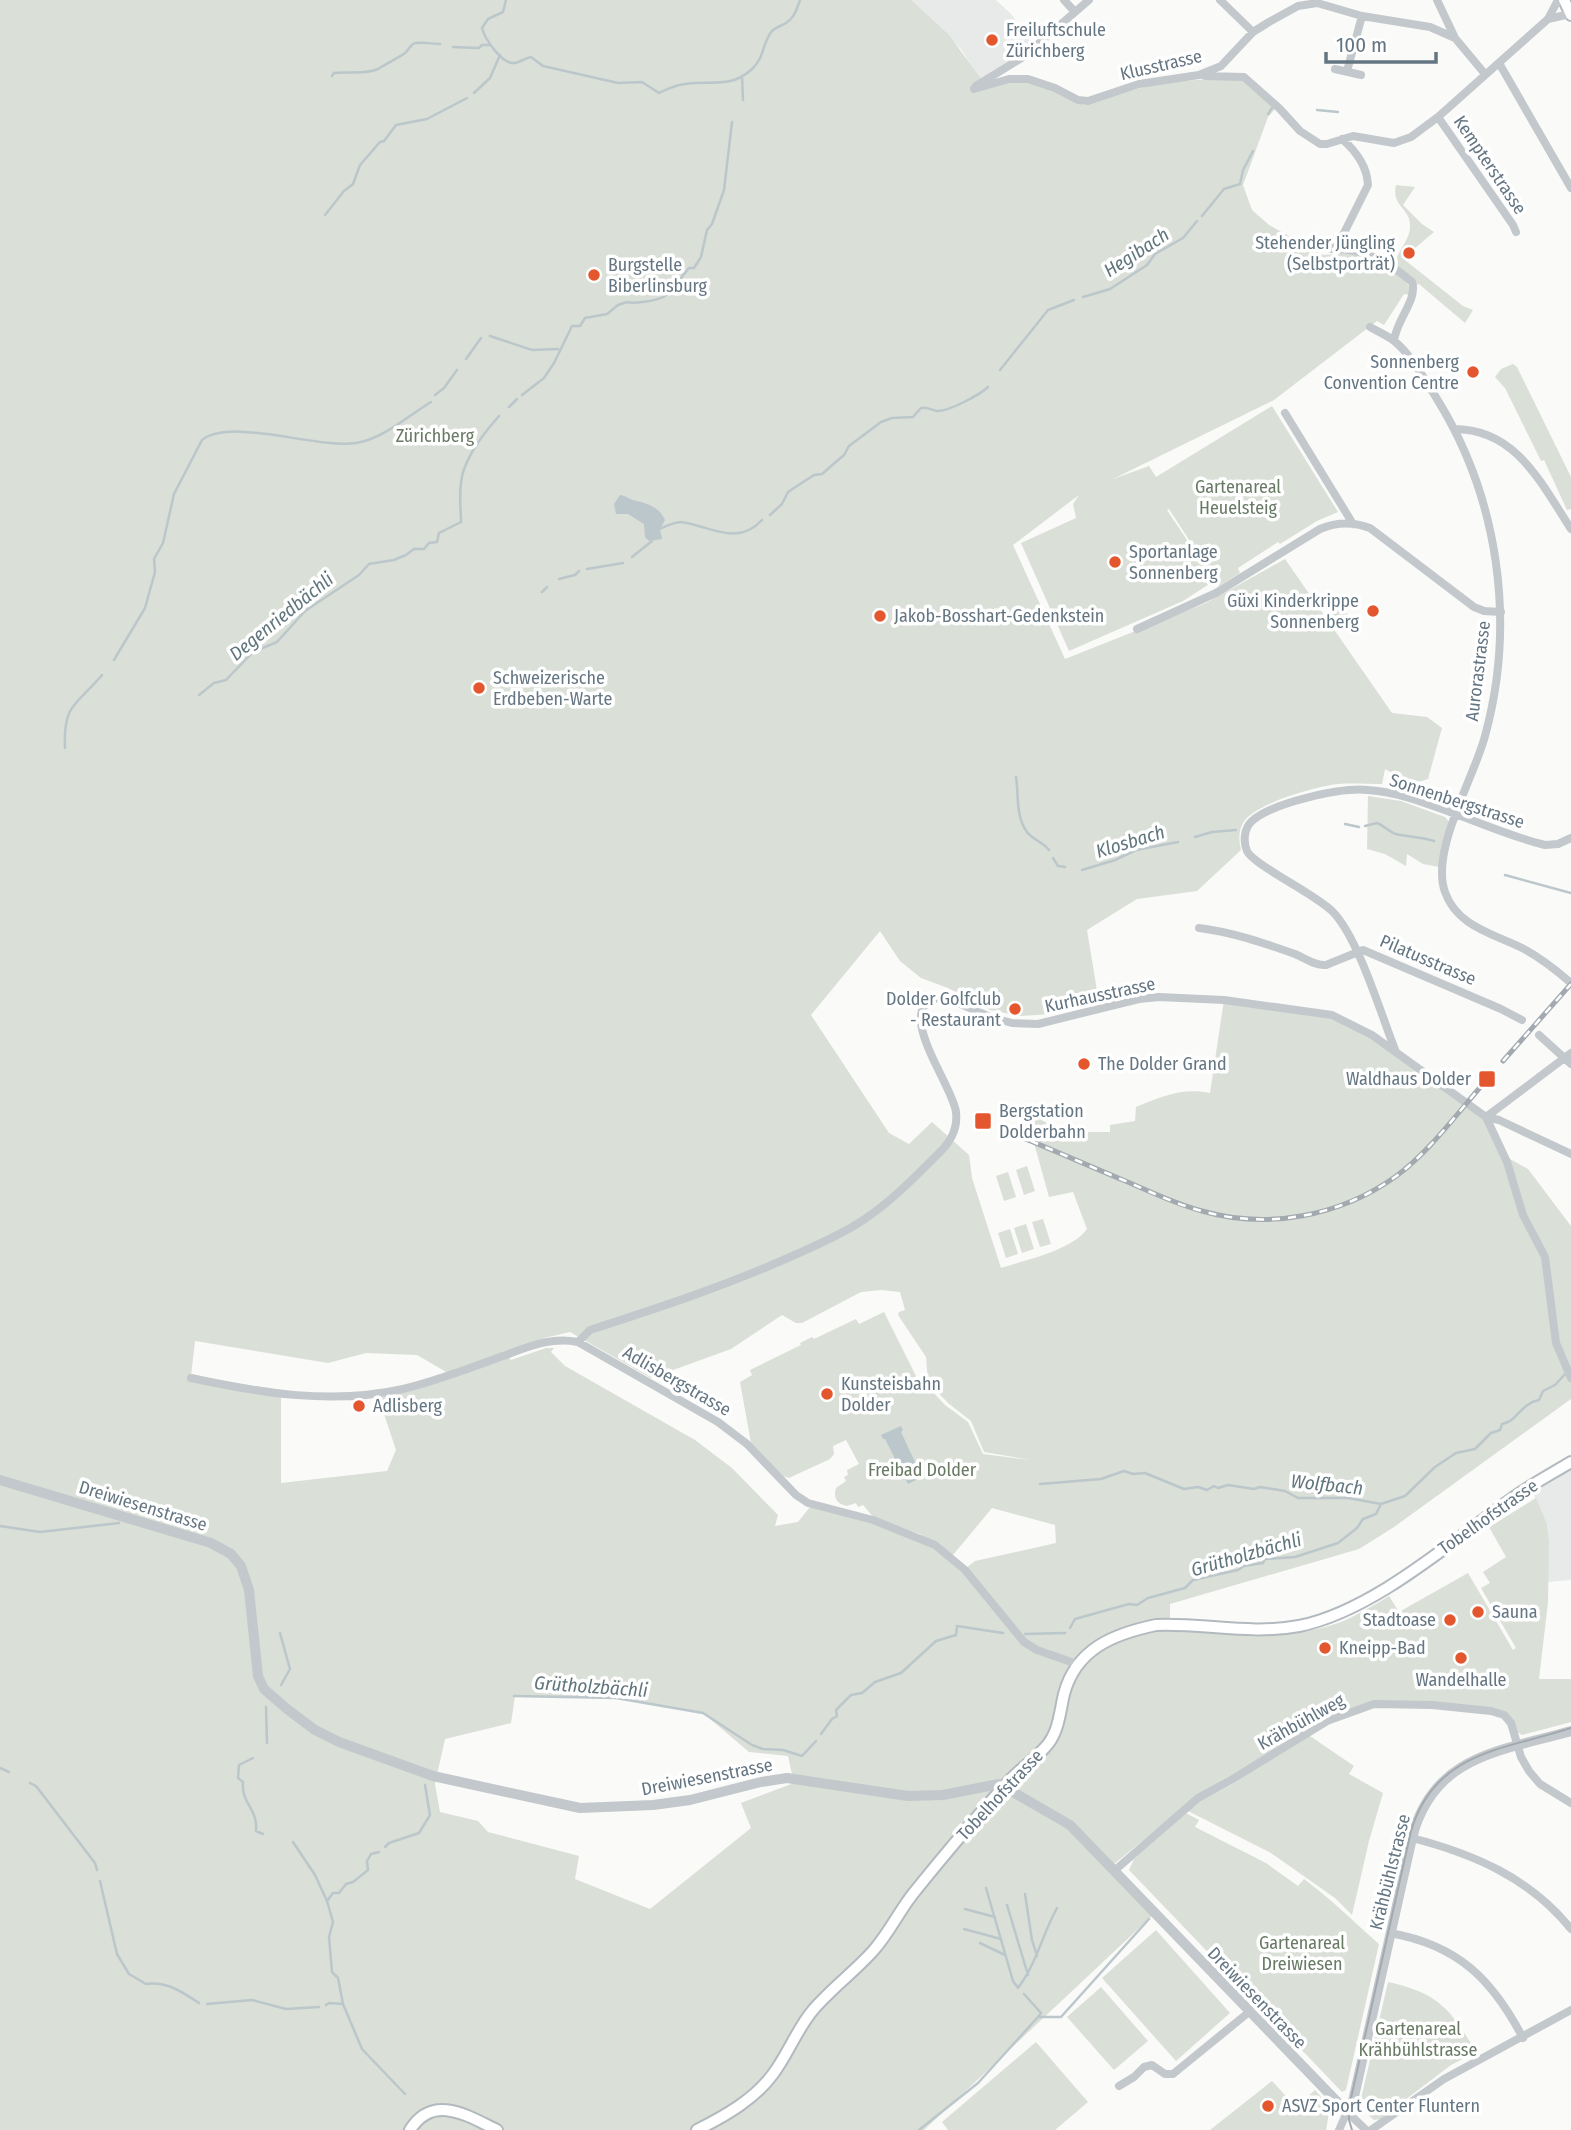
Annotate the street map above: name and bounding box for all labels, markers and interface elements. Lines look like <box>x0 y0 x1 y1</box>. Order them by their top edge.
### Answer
place label: Freiluftschule Zürichberg <box>1006 19 1106 62</box>
scale bar <box>1326 21 1436 65</box>
marker: Freiluftschule Zürichberg <box>984 32 1000 48</box>
text: 100 m <box>1336 32 1387 58</box>
street label: Klusstrasse <box>1118 45 1204 85</box>
street label: Kempterstrasse <box>1449 112 1531 219</box>
water label: Hegibach <box>1099 223 1173 282</box>
place label: Stehender Jüngling (Selbstporträt) <box>1255 232 1396 275</box>
marker: Stehender Jüngling (Selbstporträt) <box>1401 245 1417 261</box>
place label: Burgstelle Biberlinsburg <box>608 254 708 297</box>
marker: Burgstelle Biberlinsburg <box>586 267 602 283</box>
place label: Sonnenberg Convention Centre <box>1324 351 1460 394</box>
marker: Sonnenberg Convention Centre <box>1465 364 1481 380</box>
park label: Zürichberg <box>396 425 475 447</box>
park label: Gartenareal Heuelsteig <box>1195 476 1281 519</box>
place label: Sportanlage Sonnenberg <box>1129 541 1218 584</box>
marker: Sportanlage Sonnenberg <box>1107 554 1123 570</box>
water label: Degenriedbächli <box>225 567 338 665</box>
place label: Güxi Kinderkrippe Sonnenberg <box>1227 590 1360 633</box>
marker: Güxi Kinderkrippe Sonnenberg <box>1365 603 1381 619</box>
place label: Jakob-Bosshart-Gedenkstein <box>894 605 1104 627</box>
marker: Jakob-Bosshart-Gedenkstein <box>872 608 888 624</box>
street label: Aurorastrasse <box>1461 620 1495 722</box>
place label: Schweizerische Erdbeben-Warte <box>493 667 612 710</box>
marker: Schweizerische Erdbeben-Warte <box>471 680 487 696</box>
street label: Sonnenbergstrasse <box>1387 769 1527 833</box>
water label: Klosbach <box>1093 820 1167 863</box>
street label: Pilatusstrasse <box>1377 930 1479 990</box>
street label: Kurhausstrasse <box>1043 973 1157 1017</box>
place label: Dolder Golfclub - Restaurant <box>886 988 1001 1031</box>
marker: Dolder Golfclub - Restaurant <box>1007 1001 1023 1017</box>
place label: The Dolder Grand <box>1098 1053 1227 1075</box>
marker: The Dolder Grand <box>1076 1056 1092 1072</box>
place label: Waldhaus Dolder <box>1346 1068 1472 1090</box>
marker: Waldhaus Dolder <box>1477 1069 1497 1089</box>
place label: Bergstation Dolderbahn <box>999 1100 1086 1143</box>
marker: Bergstation Dolderbahn <box>973 1111 993 1131</box>
street label: Adlisbergstrasse <box>619 1341 735 1421</box>
place label: Kunsteisbahn Dolder <box>841 1373 941 1416</box>
marker: Kunsteisbahn Dolder <box>819 1386 835 1402</box>
place label: Adlisberg <box>373 1395 443 1417</box>
marker: Adlisberg <box>351 1398 367 1414</box>
park label: Freibad Dolder <box>868 1459 977 1481</box>
water label: Wolfbach <box>1290 1469 1364 1500</box>
street label: Tobelhofstrasse <box>1434 1475 1542 1559</box>
street label: Dreiwiesenstrasse <box>76 1476 210 1536</box>
water label: Grütholzbächli <box>1188 1528 1304 1581</box>
place label: Sauna <box>1492 1601 1538 1623</box>
marker: Sauna <box>1470 1604 1486 1620</box>
place label: Stadtoase <box>1363 1609 1436 1631</box>
marker: Stadtoase <box>1442 1612 1458 1628</box>
place label: Kneipp-Bad <box>1339 1637 1426 1659</box>
marker: Kneipp-Bad <box>1317 1640 1333 1656</box>
marker: Wandelhalle <box>1453 1650 1469 1666</box>
place label: Wandelhalle <box>1416 1669 1507 1691</box>
water label: Grütholzbächli <box>533 1671 649 1702</box>
street label: Krähbühlweg <box>1254 1689 1349 1755</box>
street label: Tobelhofstrasse <box>952 1745 1048 1845</box>
street label: Dreiwiesenstrasse <box>640 1753 774 1800</box>
street label: Krähbühlstrasse <box>1365 1812 1415 1932</box>
park label: Gartenareal Dreiwiesen <box>1259 1932 1345 1975</box>
street label: Dreiwiesenstrasse <box>1203 1943 1311 2054</box>
park label: Gartenareal Krähbühlstrasse <box>1359 2018 1478 2061</box>
place label: ASVZ Sport Center Fluntern <box>1282 2095 1480 2117</box>
marker: ASVZ Sport Center Fluntern <box>1260 2098 1276 2114</box>

